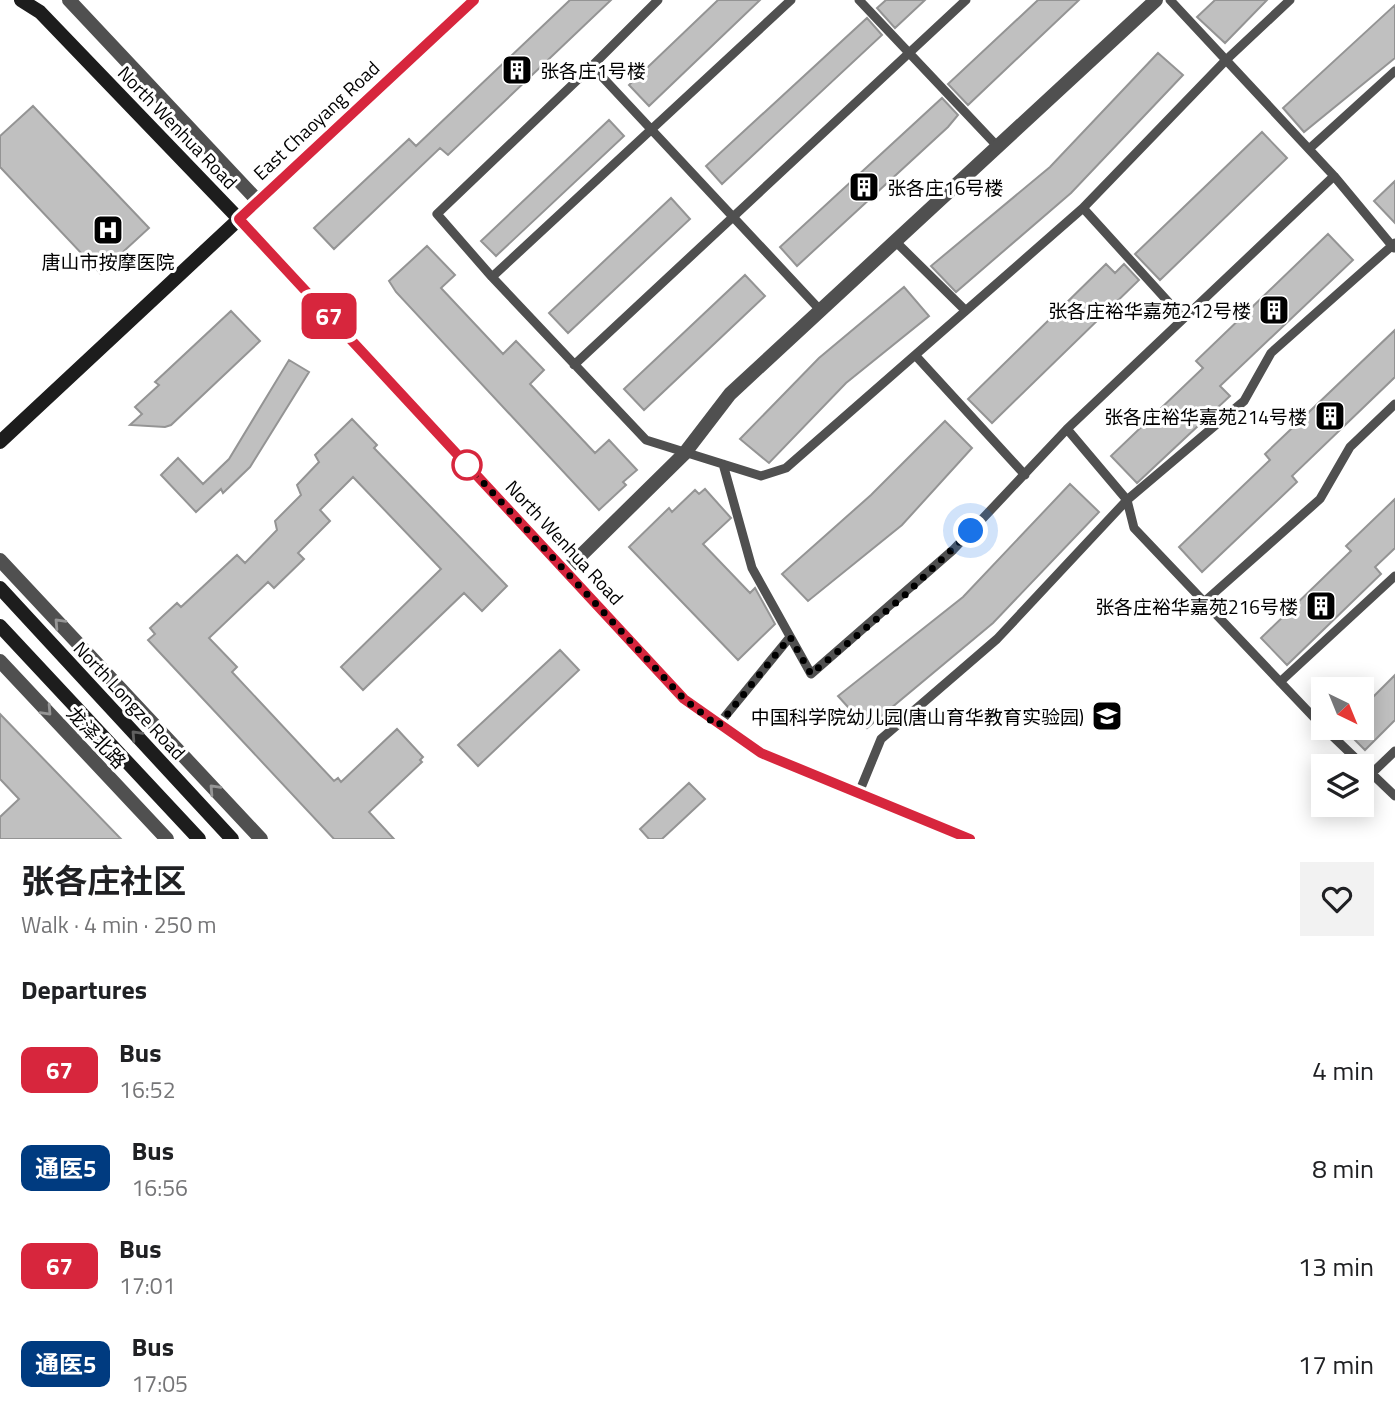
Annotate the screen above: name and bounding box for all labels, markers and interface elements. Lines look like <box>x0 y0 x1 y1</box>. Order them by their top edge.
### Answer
building icon: 张各庄1号楼 <box>500 53 534 87</box>
street label: East Chaoyang Road <box>246 54 386 186</box>
place label: 张各庄1号楼 <box>540 56 646 85</box>
street label: North Wenhua Road <box>111 59 245 195</box>
building icon: 张各庄16号楼 <box>847 170 881 204</box>
place label: 张各庄16号楼 <box>887 173 1003 202</box>
hospital icon: 唐山市按摩医院 <box>91 213 125 247</box>
place label: 唐山市按摩医院 <box>41 247 175 276</box>
line badge: 67 <box>298 293 360 339</box>
building icon: 张各庄裕华嘉苑212号楼 <box>1257 293 1291 327</box>
place label: 张各庄裕华嘉苑212号楼 <box>1048 296 1251 325</box>
text: 67 <box>316 298 342 334</box>
building icon: 张各庄裕华嘉苑214号楼 <box>1313 399 1347 433</box>
place label: 张各庄裕华嘉苑214号楼 <box>1104 402 1307 431</box>
unlabelled marker <box>452 450 482 480</box>
street label: North Wenhua Road <box>499 473 631 611</box>
your location <box>953 513 988 548</box>
building icon: 张各庄裕华嘉苑216号楼 <box>1304 589 1338 623</box>
place label: 张各庄裕华嘉苑216号楼 <box>1095 592 1298 621</box>
one-way arrow <box>54 618 67 631</box>
street label: North Longze Road <box>67 634 193 766</box>
north arrow <box>1311 677 1374 740</box>
map controls <box>1311 677 1374 817</box>
street label: 龙泽北路 <box>60 699 134 775</box>
school or university icon: 中国科学院幼儿园(唐山育华教育实验园) <box>1090 699 1124 733</box>
place label: 中国科学院幼儿园(唐山育华教育实验园) <box>751 702 1084 731</box>
one-way arrow <box>38 703 51 716</box>
one-way arrow <box>132 730 144 743</box>
button: layers <box>1311 754 1374 817</box>
one-way arrow <box>210 784 223 797</box>
text: 张各庄社区 <box>21 856 186 906</box>
button: heart <box>1300 862 1374 936</box>
text: Walk · 4 min · 250 m <box>21 907 217 942</box>
text: Departures <box>21 970 147 1009</box>
text: Bus <box>119 1033 161 1072</box>
text: 4 min <box>1312 1051 1374 1090</box>
text: 67 <box>46 1052 73 1088</box>
text: 16:52 <box>119 1072 176 1107</box>
text: Bus <box>131 1131 174 1170</box>
text: 8 min <box>1312 1149 1374 1188</box>
text: 通医5 <box>35 1150 96 1186</box>
text: 16:56 <box>131 1170 188 1205</box>
text: Bus <box>119 1229 161 1268</box>
text: 13 min <box>1298 1247 1374 1286</box>
text: 67 <box>46 1248 73 1284</box>
text: 17:01 <box>119 1268 176 1303</box>
text: Bus <box>131 1327 174 1366</box>
text: 17 min <box>1298 1345 1374 1384</box>
text: 通医5 <box>35 1346 96 1382</box>
text: 17:05 <box>131 1366 188 1401</box>

